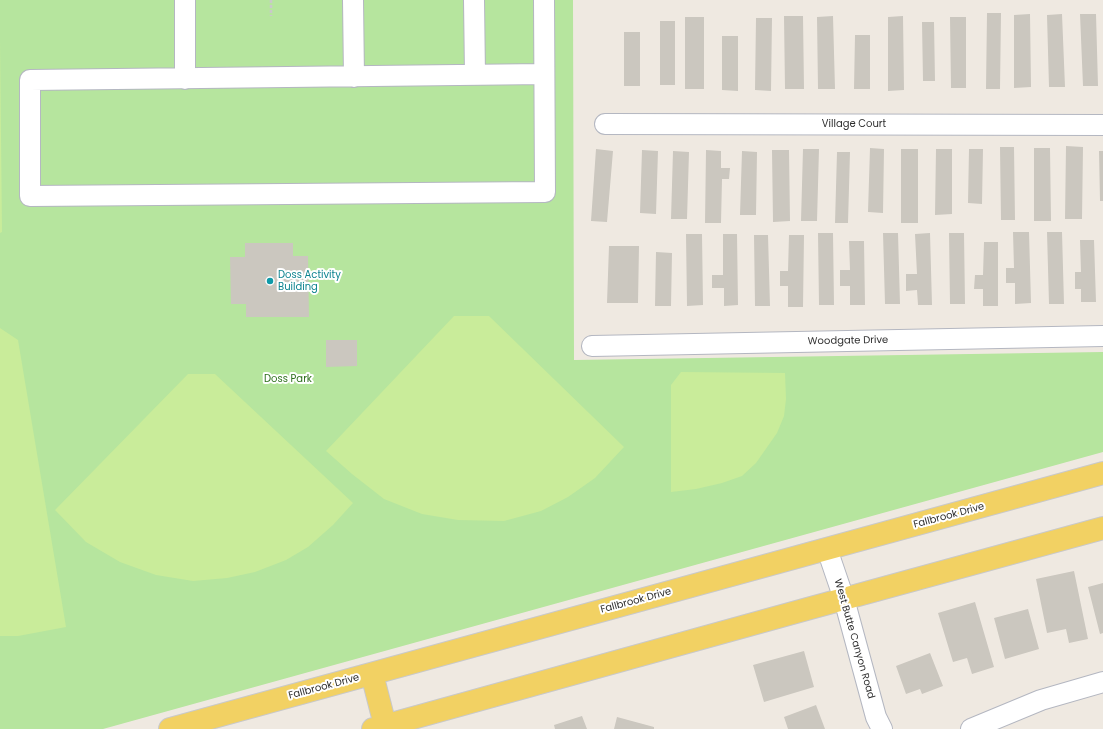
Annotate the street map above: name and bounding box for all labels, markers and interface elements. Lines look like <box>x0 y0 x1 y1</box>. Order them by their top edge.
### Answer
street label: Village Court <box>822 118 886 130</box>
place label: Doss Activity Building <box>278 269 341 292</box>
marker: Doss Activity Building <box>265 276 275 286</box>
street label: Woodgate Drive <box>808 334 888 348</box>
park label: Doss Park <box>264 373 312 385</box>
street label: Fallbrook Drive <box>912 501 986 531</box>
street label: West Butte Canyon Road <box>831 578 877 700</box>
street label: Fallbrook Drive <box>599 586 673 616</box>
street label: Fallbrook Drive <box>287 672 361 702</box>

